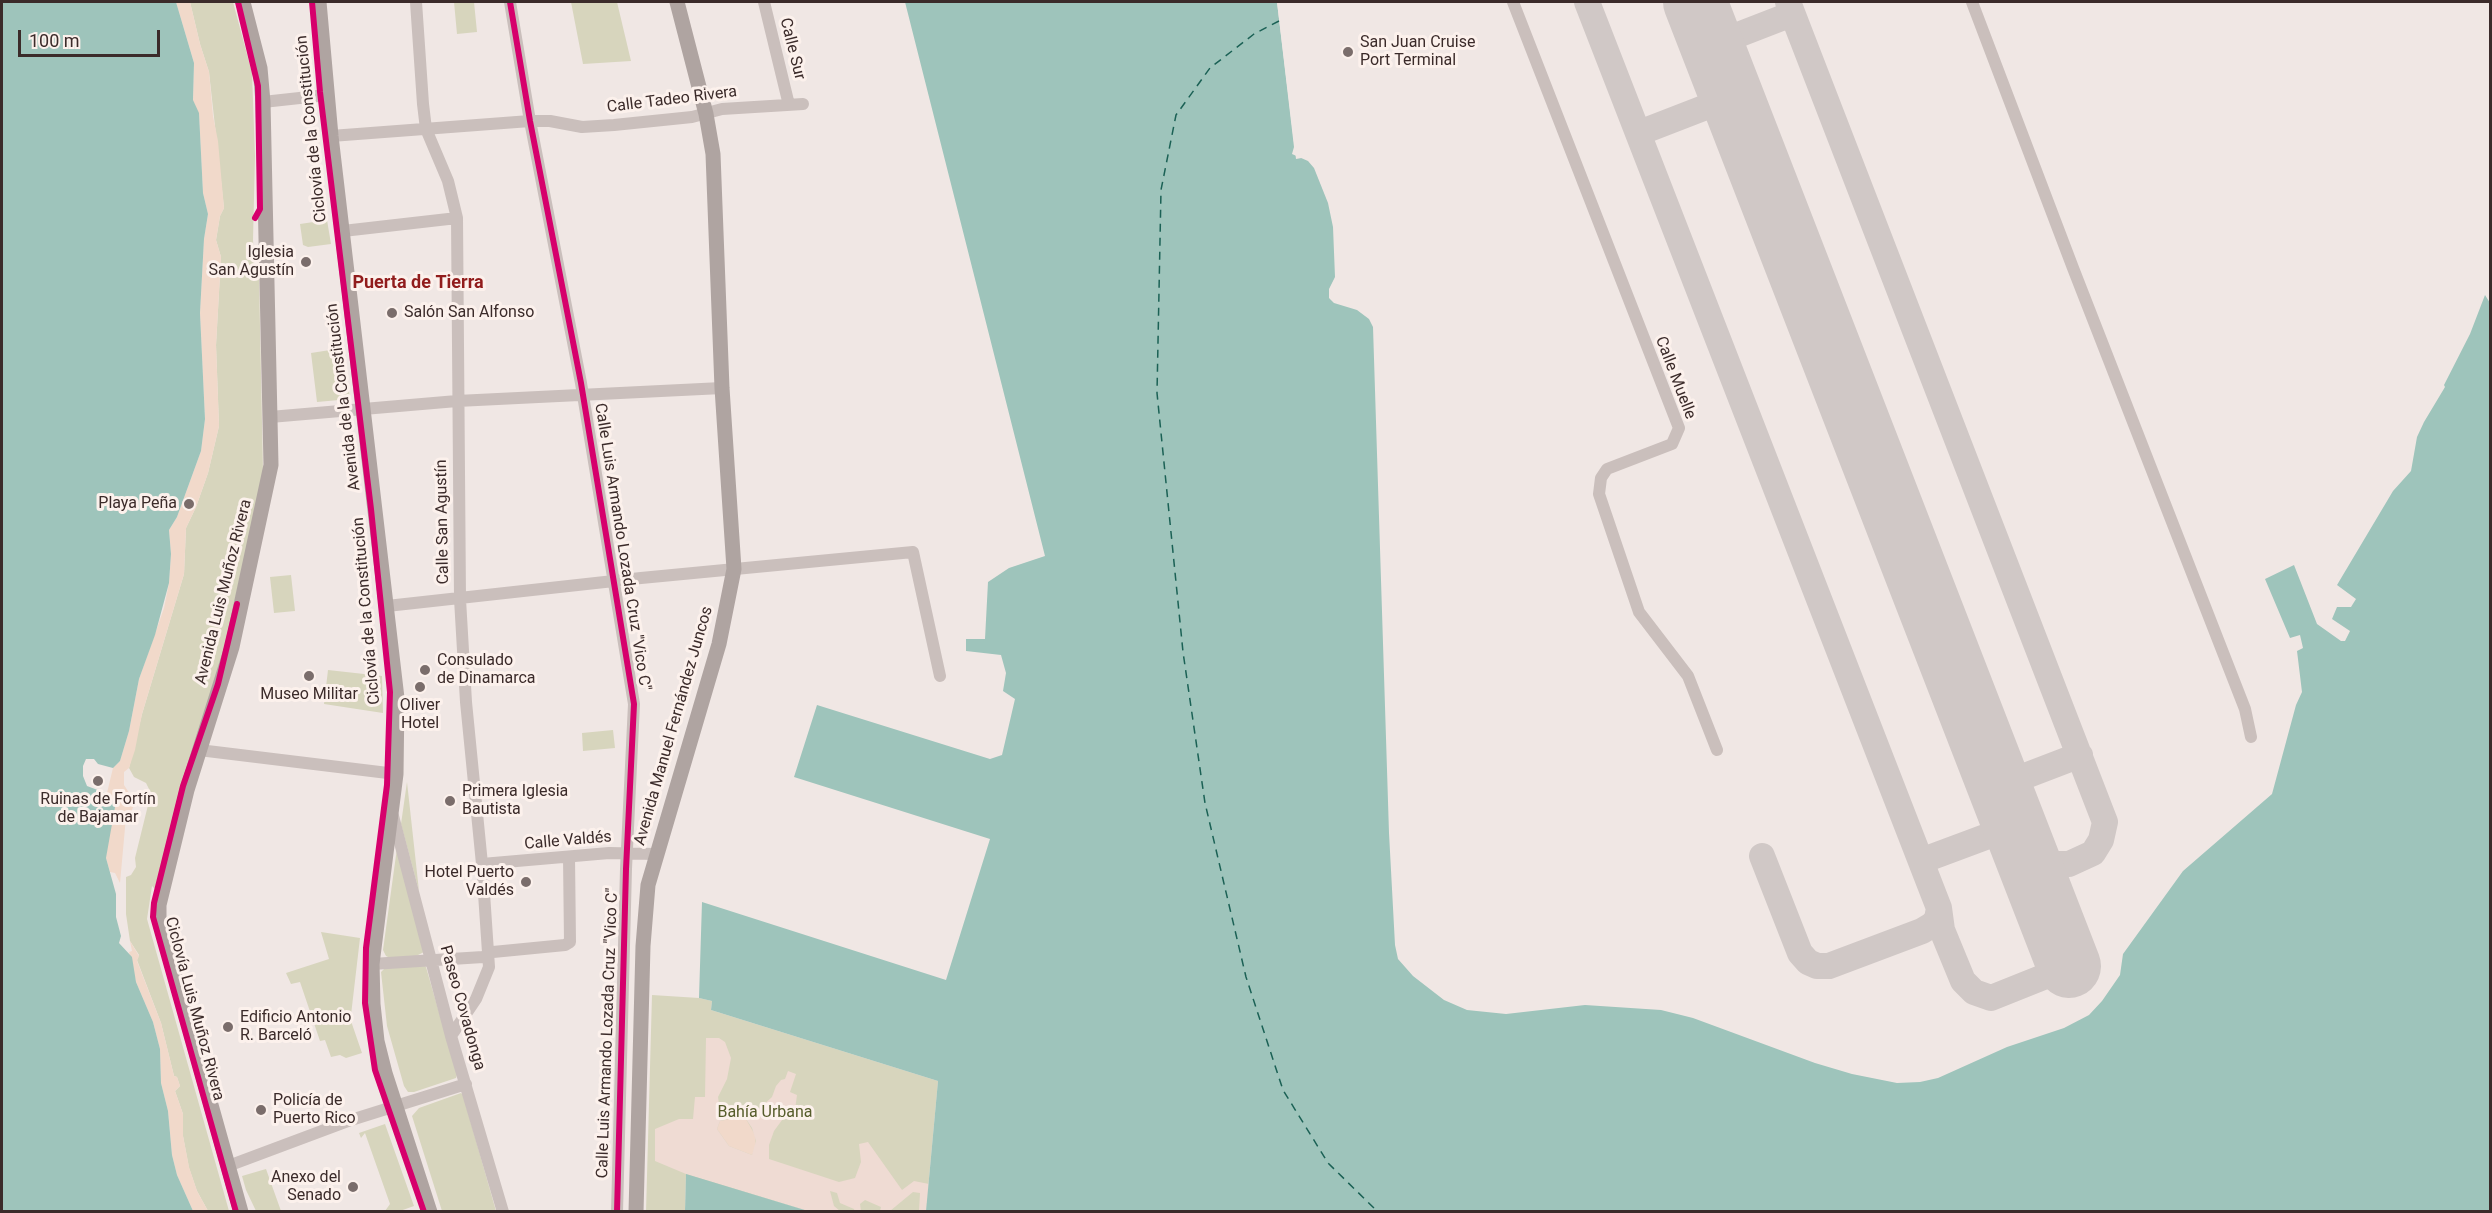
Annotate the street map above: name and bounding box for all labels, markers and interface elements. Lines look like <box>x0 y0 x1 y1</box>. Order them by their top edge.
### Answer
street label: Calle Sur <box>775 16 809 82</box>
scale bar <box>21 18 164 56</box>
text: 100 m <box>29 30 80 51</box>
place label: San Juan Cruise Port Terminal <box>1360 33 1475 71</box>
street label: Ciclovía de la Constitución <box>293 34 331 224</box>
marker: San Juan Cruise Port Terminal <box>1341 45 1355 59</box>
street label: Calle Tadeo Rivera <box>606 82 738 118</box>
place label: Iglesia San Agustín <box>208 243 294 281</box>
marker: Iglesia San Agustín <box>299 255 313 269</box>
district label: Puerta de Tierra <box>352 272 484 294</box>
street label: Avenida de la Constitución <box>323 302 365 492</box>
place label: Salón San Alfonso <box>404 303 534 323</box>
marker: Salón San Alfonso <box>385 306 399 320</box>
street label: Calle Muelle <box>1650 334 1700 422</box>
street label: Calle Luis Armando Lozada Cruz "Vico C" <box>590 402 654 692</box>
street label: Calle San Agustín <box>432 459 454 585</box>
place label: Playa Peña <box>98 494 177 514</box>
marker: Playa Peña <box>182 497 196 511</box>
street label: Avenida Luis Muñoz Rivera <box>192 497 256 687</box>
street label: Ciclovía de la Constitución <box>349 517 385 705</box>
street label: Avenida Manuel Fernández Juncos <box>631 604 717 848</box>
place label: Consulado de Dinamarca <box>437 651 535 689</box>
marker: Consulado de Dinamarca <box>418 663 432 677</box>
marker: Museo Militar <box>302 669 316 683</box>
marker: Oliver Hotel <box>413 680 427 694</box>
place label: Museo Militar <box>260 685 358 705</box>
place label: Oliver Hotel <box>400 696 440 734</box>
marker: Ruinas de Fortín de Bajamar <box>91 774 105 788</box>
place label: Primera Iglesia Bautista <box>462 782 568 820</box>
place label: Ruinas de Fortín de Bajamar <box>40 790 156 828</box>
marker: Primera Iglesia Bautista <box>443 794 457 808</box>
street label: Calle Valdés <box>524 828 612 854</box>
place label: Hotel Puerto Valdés <box>424 863 514 901</box>
marker: Hotel Puerto Valdés <box>519 875 533 889</box>
street label: Calle Luis Armando Lozada Cruz "Vico C" <box>593 887 623 1179</box>
street label: Ciclovía Luis Muñoz Rivera <box>160 915 228 1103</box>
street label: Paseo Covadonga <box>435 943 489 1073</box>
place label: Edificio Antonio R. Barceló <box>240 1008 351 1046</box>
marker: Edificio Antonio R. Barceló <box>221 1020 235 1034</box>
place label: Policía de Puerto Rico <box>273 1091 356 1129</box>
marker: Policía de Puerto Rico <box>254 1103 268 1117</box>
park label: Bahía Urbana <box>717 1103 813 1123</box>
place label: Anexo del Senado <box>271 1168 341 1206</box>
marker: Anexo del Senado <box>346 1180 360 1194</box>

